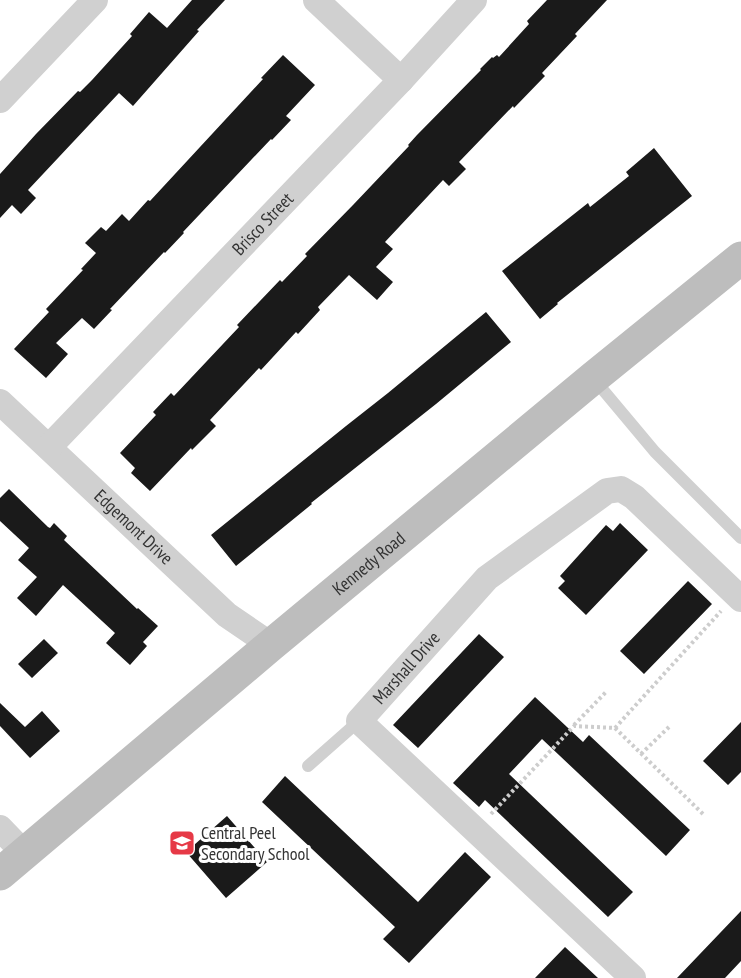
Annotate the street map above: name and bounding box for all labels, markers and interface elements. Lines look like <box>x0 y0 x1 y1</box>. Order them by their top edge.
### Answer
street label: Brisco Street <box>227 187 298 260</box>
street label: Edgemont Drive <box>90 484 178 569</box>
street label: Kennedy Road <box>328 527 410 600</box>
street label: Marshall Drive <box>368 626 445 709</box>
place label: Central Peel Secondary School <box>201 821 310 865</box>
school or university icon: Central Peel Secondary School <box>167 828 197 858</box>

